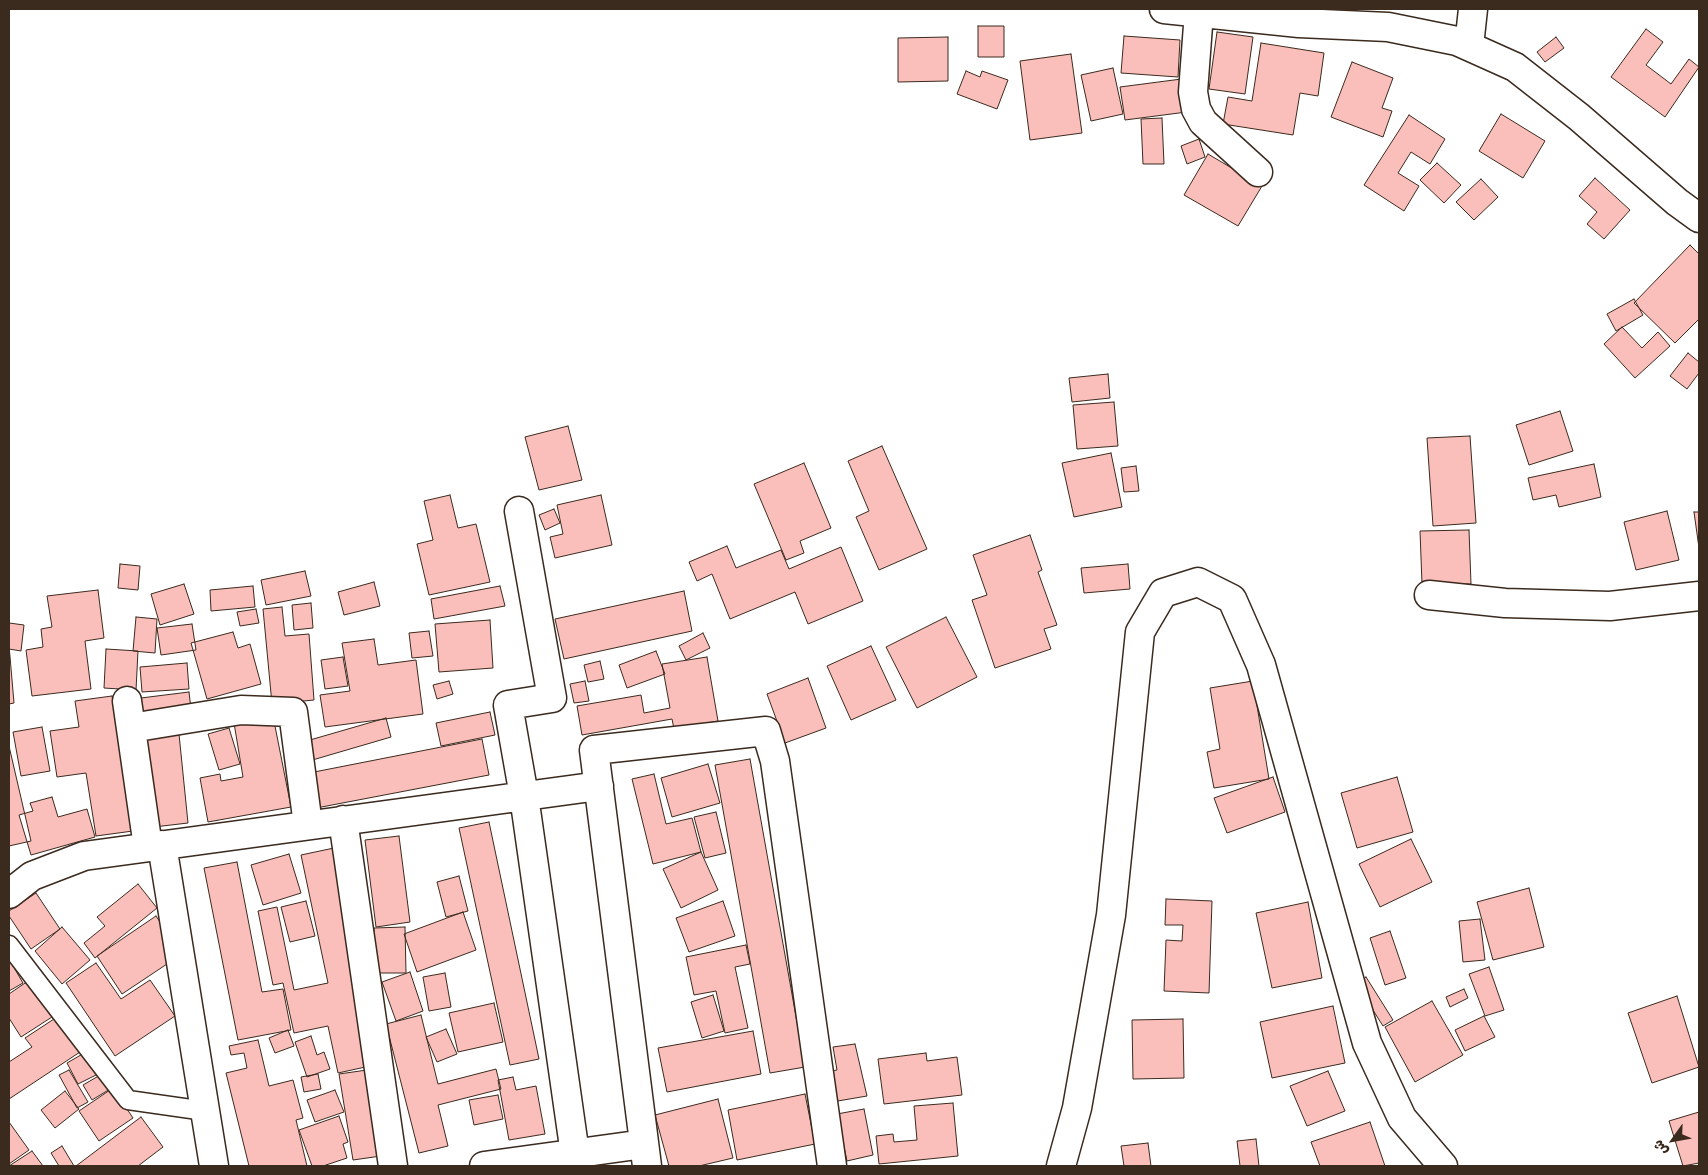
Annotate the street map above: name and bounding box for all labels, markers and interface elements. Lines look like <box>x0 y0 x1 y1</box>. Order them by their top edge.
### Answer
north arrow <box>1648 1115 1698 1165</box>
text: ش <box>1648 1137 1672 1160</box>

